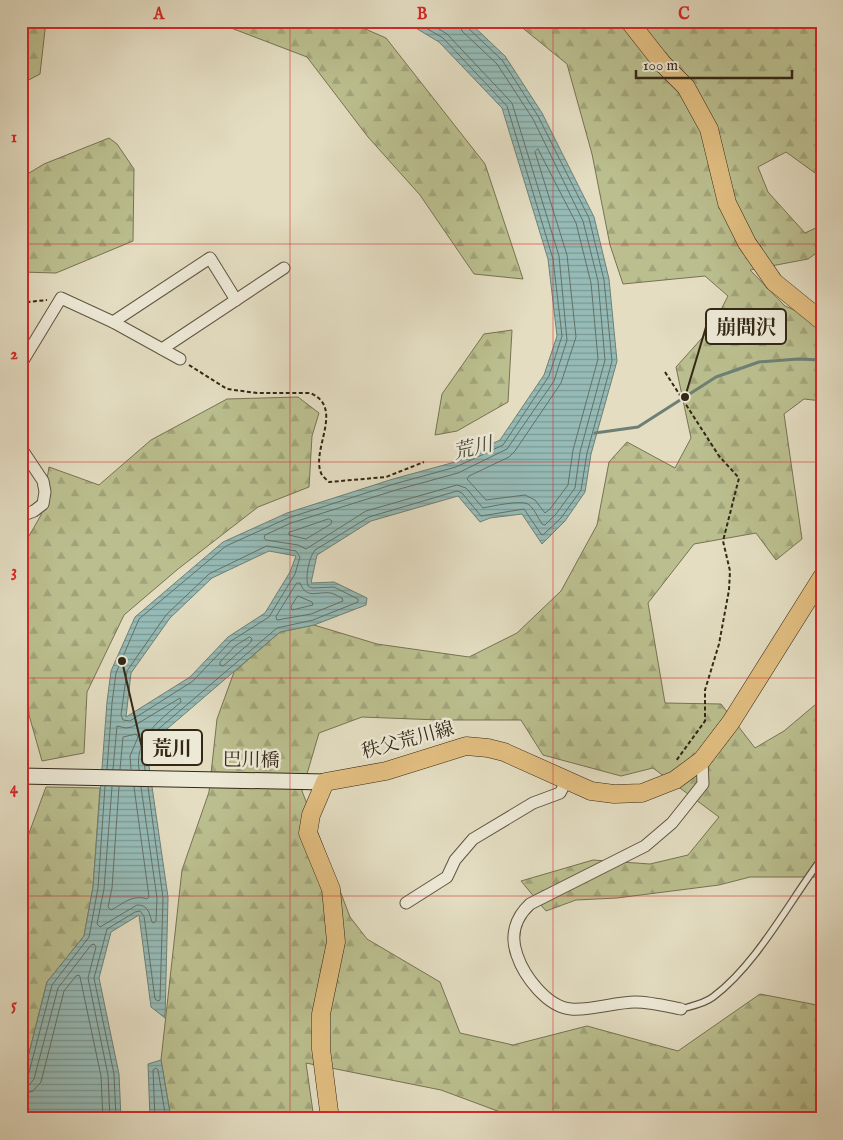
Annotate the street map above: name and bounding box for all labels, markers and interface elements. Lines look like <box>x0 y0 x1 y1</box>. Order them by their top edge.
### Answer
text: A <box>153 5 166 25</box>
text: B <box>417 5 428 25</box>
text: C <box>678 5 690 25</box>
scale bar <box>636 48 792 80</box>
text: 100 m <box>643 56 679 75</box>
text: 1 <box>11 128 17 148</box>
callout: 崩間沢 <box>706 309 786 344</box>
text: 崩間沢 <box>716 316 776 341</box>
text: 2 <box>10 345 18 365</box>
water label: 荒川 <box>451 432 497 466</box>
text: 3 <box>11 562 17 582</box>
street label: 秩父荒川線 <box>359 717 457 765</box>
callout: 荒川 <box>142 730 202 765</box>
text: 荒川 <box>152 737 192 762</box>
street label: 巴川橋 <box>222 749 280 773</box>
text: 4 <box>10 779 19 799</box>
text: 5 <box>11 996 17 1016</box>

